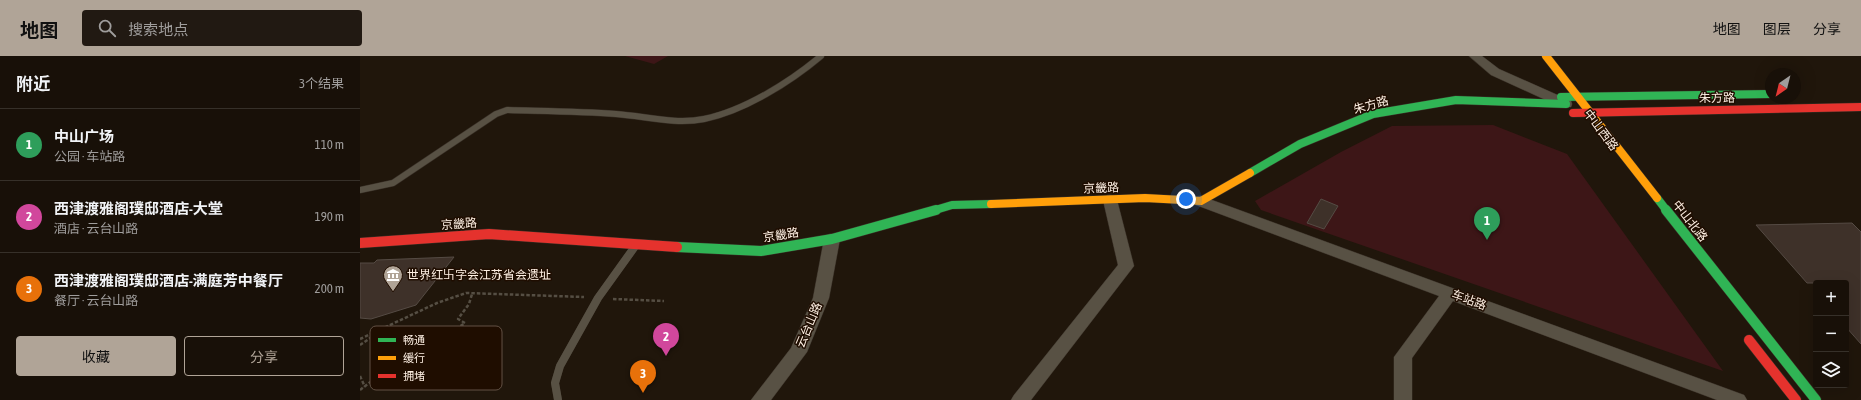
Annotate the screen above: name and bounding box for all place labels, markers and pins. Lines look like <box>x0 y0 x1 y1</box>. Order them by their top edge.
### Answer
pin: 1 <box>1474 207 1500 240</box>
museum icon: 世界红卐字会江苏省会遗址 <box>382 264 404 292</box>
place label: 世界红卐字会江苏省会遗址 <box>407 268 551 282</box>
pin: 2 <box>653 323 679 356</box>
pin: 3 <box>630 360 656 393</box>

